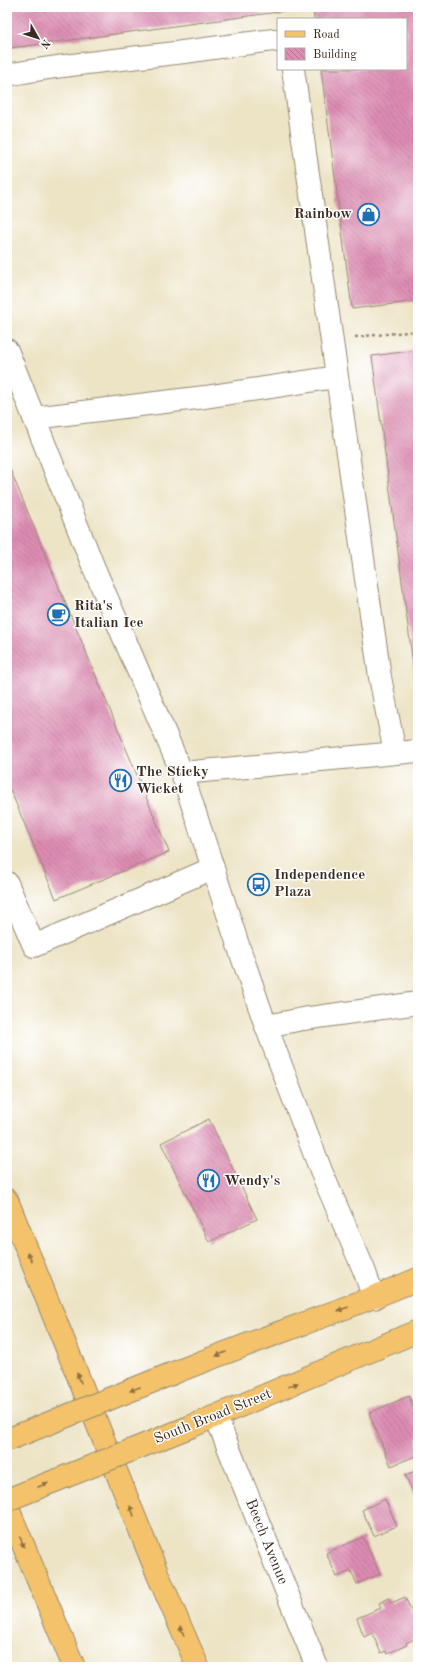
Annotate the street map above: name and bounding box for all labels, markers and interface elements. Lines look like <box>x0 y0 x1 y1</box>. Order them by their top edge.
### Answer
north arrow <box>18 18 58 58</box>
legend <box>277 18 407 70</box>
text: Road <box>313 29 340 41</box>
text: N <box>37 37 52 51</box>
text: Building <box>313 49 357 61</box>
shop icon: Rainbow <box>355 201 381 227</box>
place label: Rainbow <box>294 207 352 222</box>
place label: Rita's Italian Ice <box>74 599 144 631</box>
cafe icon: Rita's Italian Ice <box>46 602 72 628</box>
place label: The Sticky Wicket <box>136 765 209 797</box>
restaurant icon: The Sticky Wicket <box>108 768 134 794</box>
place label: Independence Plaza <box>274 868 365 900</box>
bus stop icon: Independence Plaza <box>245 871 271 897</box>
restaurant icon: Wendy's <box>196 1168 222 1194</box>
place label: Wendy's <box>224 1174 280 1189</box>
one-way arrow <box>27 1251 33 1263</box>
one-way arrow <box>336 1306 348 1312</box>
one-way arrow <box>215 1352 227 1358</box>
one-way arrow <box>75 1371 81 1383</box>
one-way arrow <box>287 1381 299 1387</box>
one-way arrow <box>129 1386 140 1392</box>
street label: South Broad Street <box>152 1387 274 1447</box>
one-way arrow <box>38 1482 50 1488</box>
street label: Beech Avenue <box>242 1497 290 1587</box>
one-way arrow <box>129 1505 135 1517</box>
one-way arrow <box>19 1536 25 1548</box>
one-way arrow <box>179 1625 185 1637</box>

